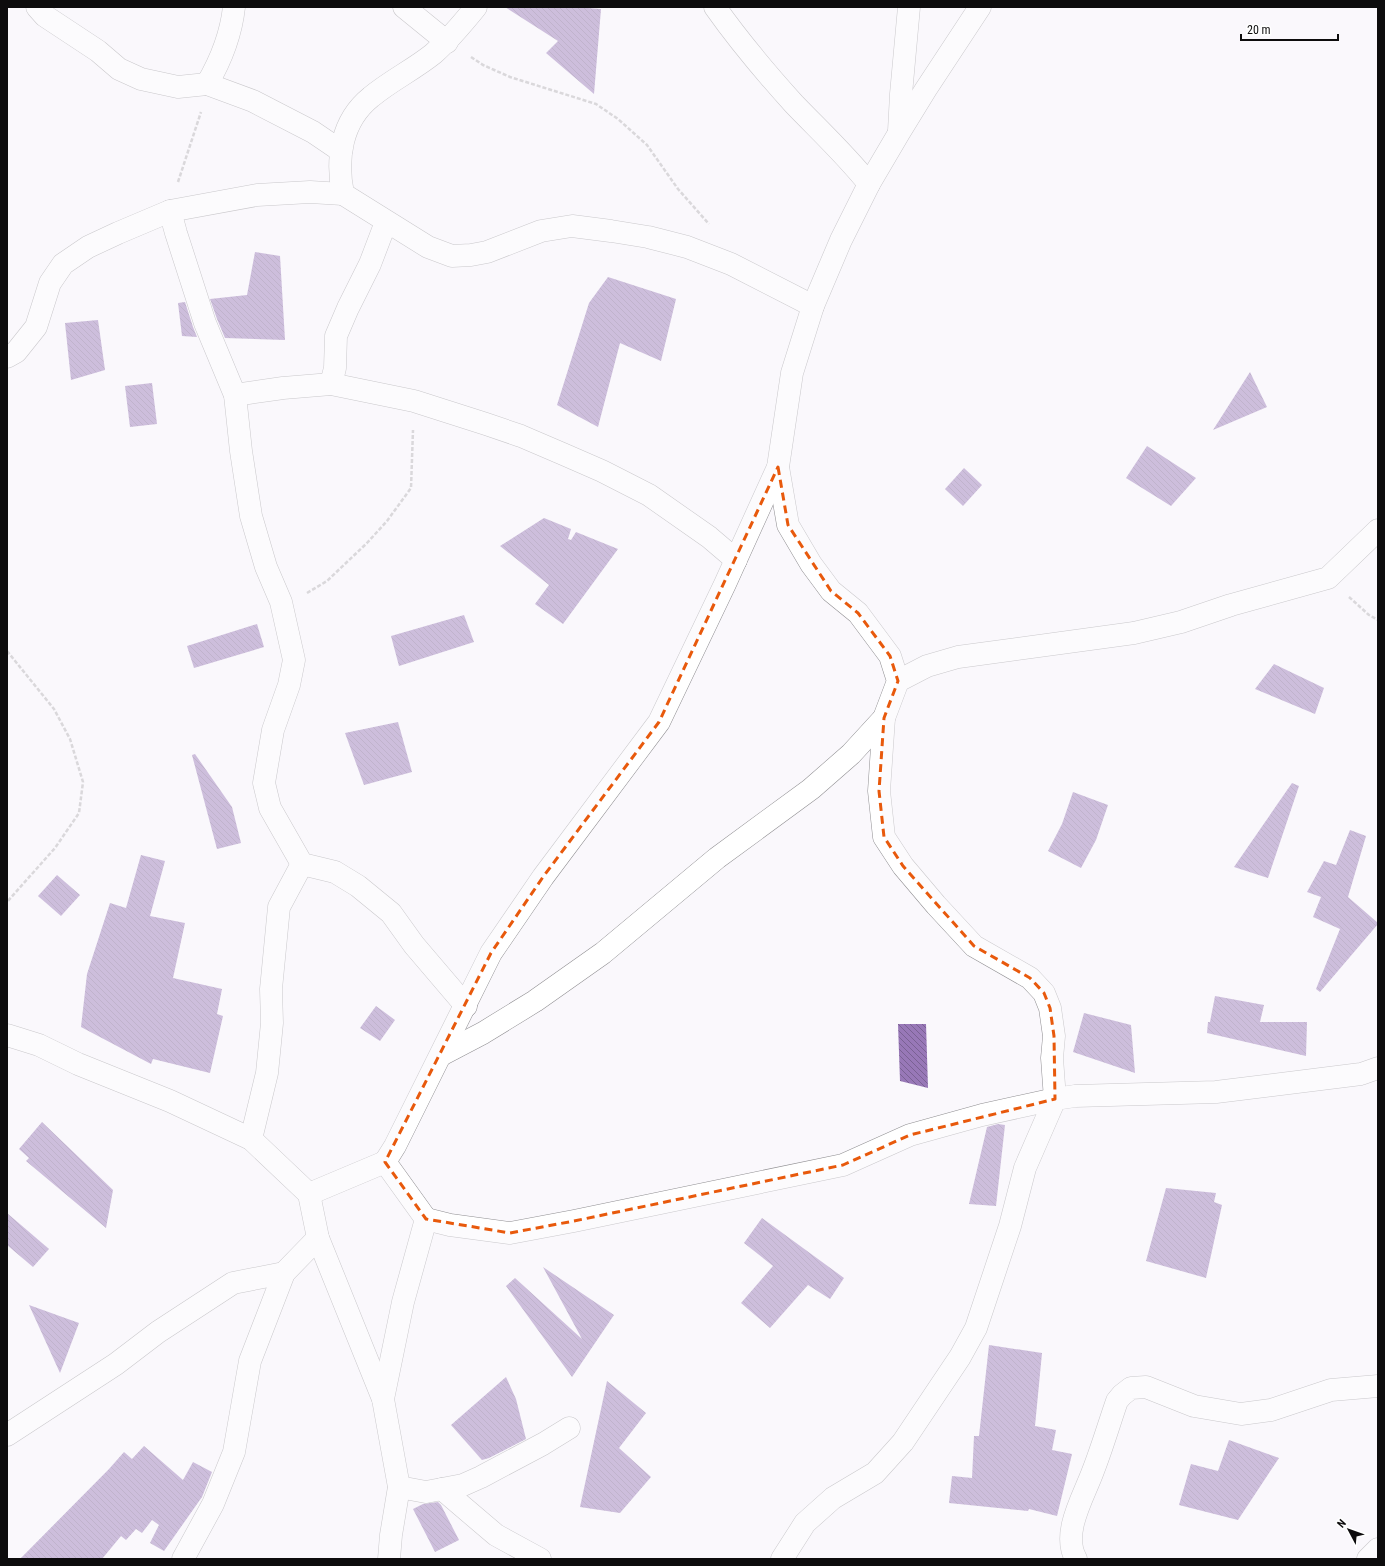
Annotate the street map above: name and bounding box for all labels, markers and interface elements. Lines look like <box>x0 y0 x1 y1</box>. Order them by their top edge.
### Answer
scale bar <box>1241 16 1338 42</box>
text: 20 m <box>1247 23 1271 37</box>
north arrow <box>1329 1510 1369 1550</box>
text: N <box>1335 1517 1349 1531</box>

